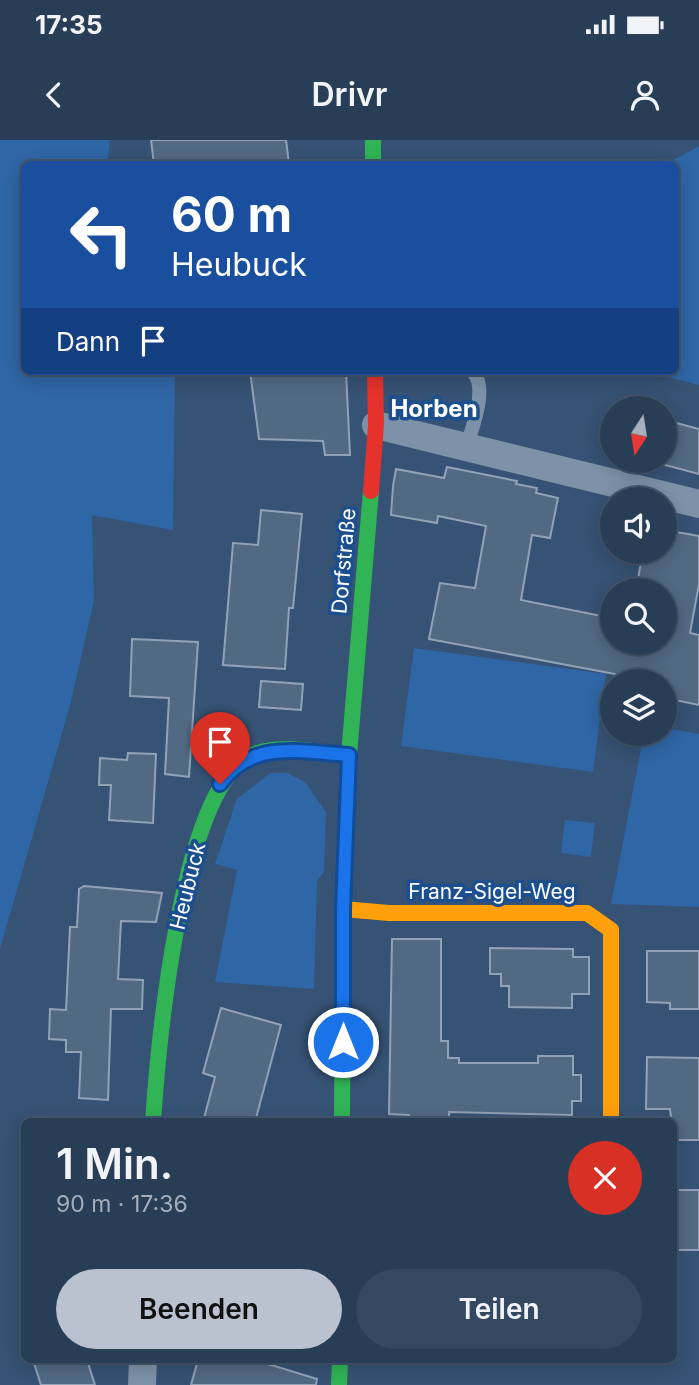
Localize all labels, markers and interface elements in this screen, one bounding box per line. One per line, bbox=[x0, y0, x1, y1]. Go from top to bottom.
text: 17:35 bbox=[35, 9, 103, 40]
text: Drivr bbox=[312, 75, 387, 114]
icon: back bbox=[35, 76, 73, 114]
icon: person bbox=[626, 76, 664, 114]
text: 60 m bbox=[171, 185, 292, 244]
icon: left bbox=[56, 189, 147, 280]
text: Heubuck bbox=[171, 245, 307, 284]
icon: arrive bbox=[134, 322, 172, 360]
text: Dann bbox=[56, 326, 120, 357]
district label: Horben bbox=[390, 394, 478, 423]
north arrow bbox=[600, 396, 677, 472]
map controls bbox=[600, 396, 677, 746]
button: sound bbox=[600, 487, 677, 564]
street label: Dorfstraße bbox=[326, 507, 361, 615]
button: search bbox=[600, 578, 677, 655]
button: layers bbox=[600, 669, 677, 746]
pin bbox=[190, 712, 250, 784]
icon: arrive bbox=[201, 723, 239, 761]
street label: Heubuck bbox=[165, 839, 211, 932]
street label: Franz-Sigel-Weg bbox=[408, 879, 576, 904]
position arrow bbox=[306, 1005, 380, 1079]
text: 1 Min. bbox=[56, 1138, 173, 1189]
button: close bbox=[568, 1141, 642, 1215]
text: 90 m · 17:36 bbox=[56, 1190, 188, 1218]
button: Beenden bbox=[56, 1269, 342, 1349]
button: Teilen bbox=[356, 1269, 642, 1349]

